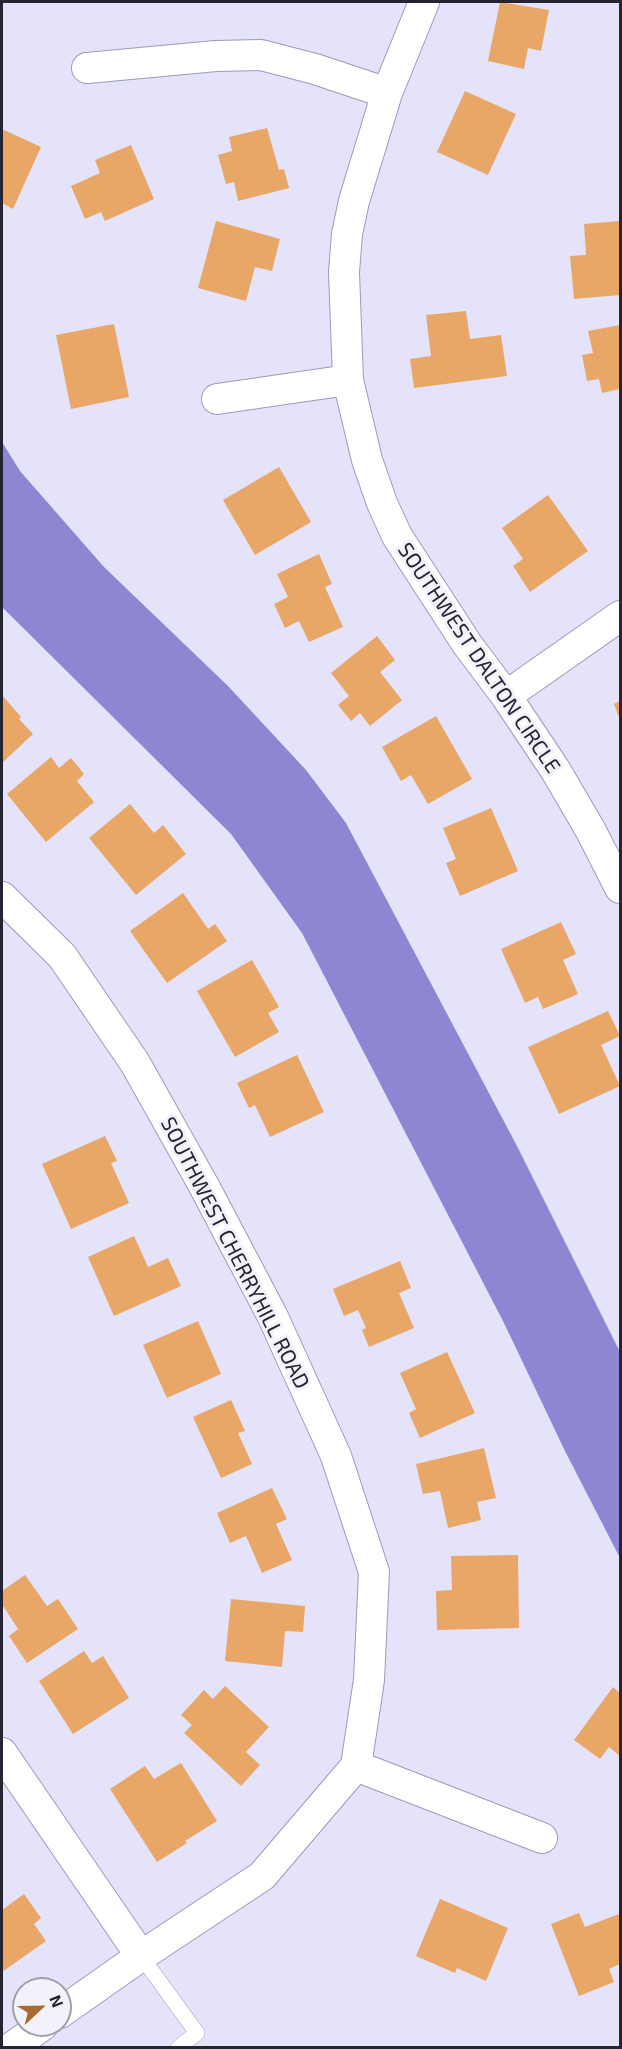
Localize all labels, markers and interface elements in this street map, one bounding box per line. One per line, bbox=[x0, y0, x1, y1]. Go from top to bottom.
street label: SOUTHWEST DALTON CIRCLE bbox=[392, 538, 566, 778]
street label: SOUTHWEST CHERRYHILL ROAD bbox=[155, 1113, 315, 1393]
north arrow bbox=[12, 1977, 72, 2037]
text: N bbox=[46, 1992, 68, 2010]

